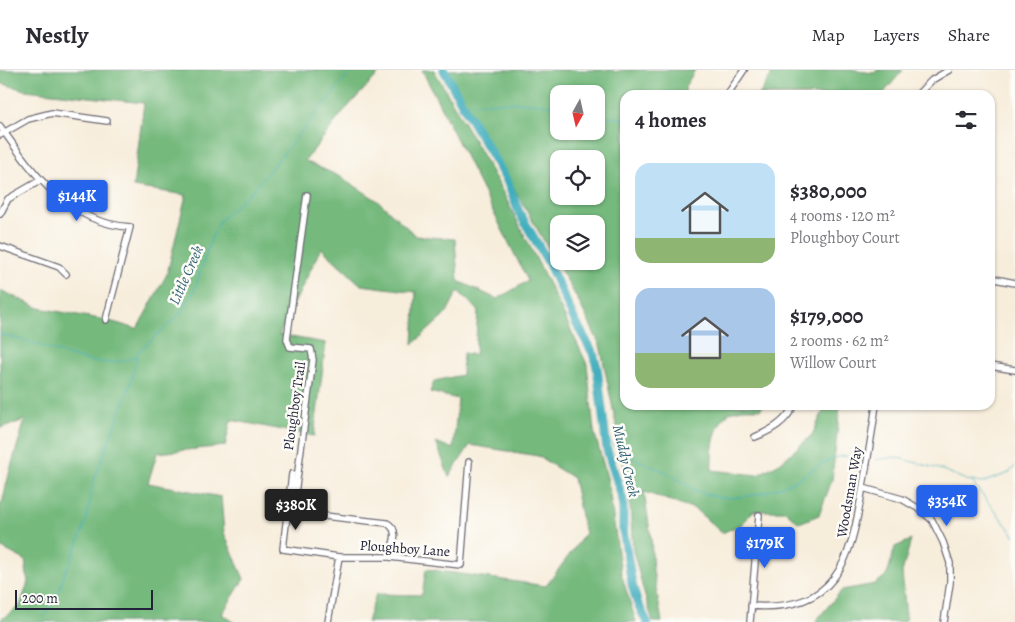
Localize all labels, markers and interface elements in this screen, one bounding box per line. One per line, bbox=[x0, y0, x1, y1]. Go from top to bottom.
text: Nestly bbox=[25, 19, 88, 51]
text: Map bbox=[812, 23, 845, 47]
text: Layers bbox=[873, 23, 920, 47]
text: Share bbox=[948, 23, 990, 47]
north arrow bbox=[550, 85, 605, 140]
map controls bbox=[550, 85, 605, 270]
text: 4 homes bbox=[635, 106, 707, 134]
icon: filters bbox=[952, 106, 980, 134]
button: locate bbox=[550, 150, 605, 205]
text: $380,000 bbox=[790, 177, 867, 205]
pin: $144K bbox=[42, 180, 112, 222]
icon: home bbox=[675, 183, 735, 243]
text: $144K bbox=[58, 185, 96, 207]
text: 4 rooms · 120 m² bbox=[790, 205, 895, 227]
button: layers bbox=[550, 215, 605, 270]
text: Ploughboy Court bbox=[790, 227, 900, 249]
water label: Little Creek bbox=[164, 242, 208, 308]
text: $179,000 bbox=[790, 302, 863, 330]
icon: home bbox=[675, 308, 735, 368]
text: 2 rooms · 62 m² bbox=[790, 330, 889, 352]
text: Willow Court bbox=[790, 352, 876, 374]
street label: Ploughboy Trail bbox=[279, 360, 310, 452]
water label: Muddy Creek bbox=[608, 423, 644, 499]
street label: Woodsman Way bbox=[832, 444, 867, 540]
pin: $354K bbox=[912, 484, 982, 527]
pin: $380K bbox=[261, 488, 331, 531]
text: $354K bbox=[927, 490, 967, 512]
text: $380K bbox=[276, 494, 316, 516]
pin: $179K bbox=[730, 526, 800, 569]
text: $179K bbox=[746, 532, 784, 554]
street label: Ploughboy Lane bbox=[359, 536, 451, 561]
scale bar bbox=[15, 587, 152, 610]
text: 200 m bbox=[22, 589, 58, 608]

